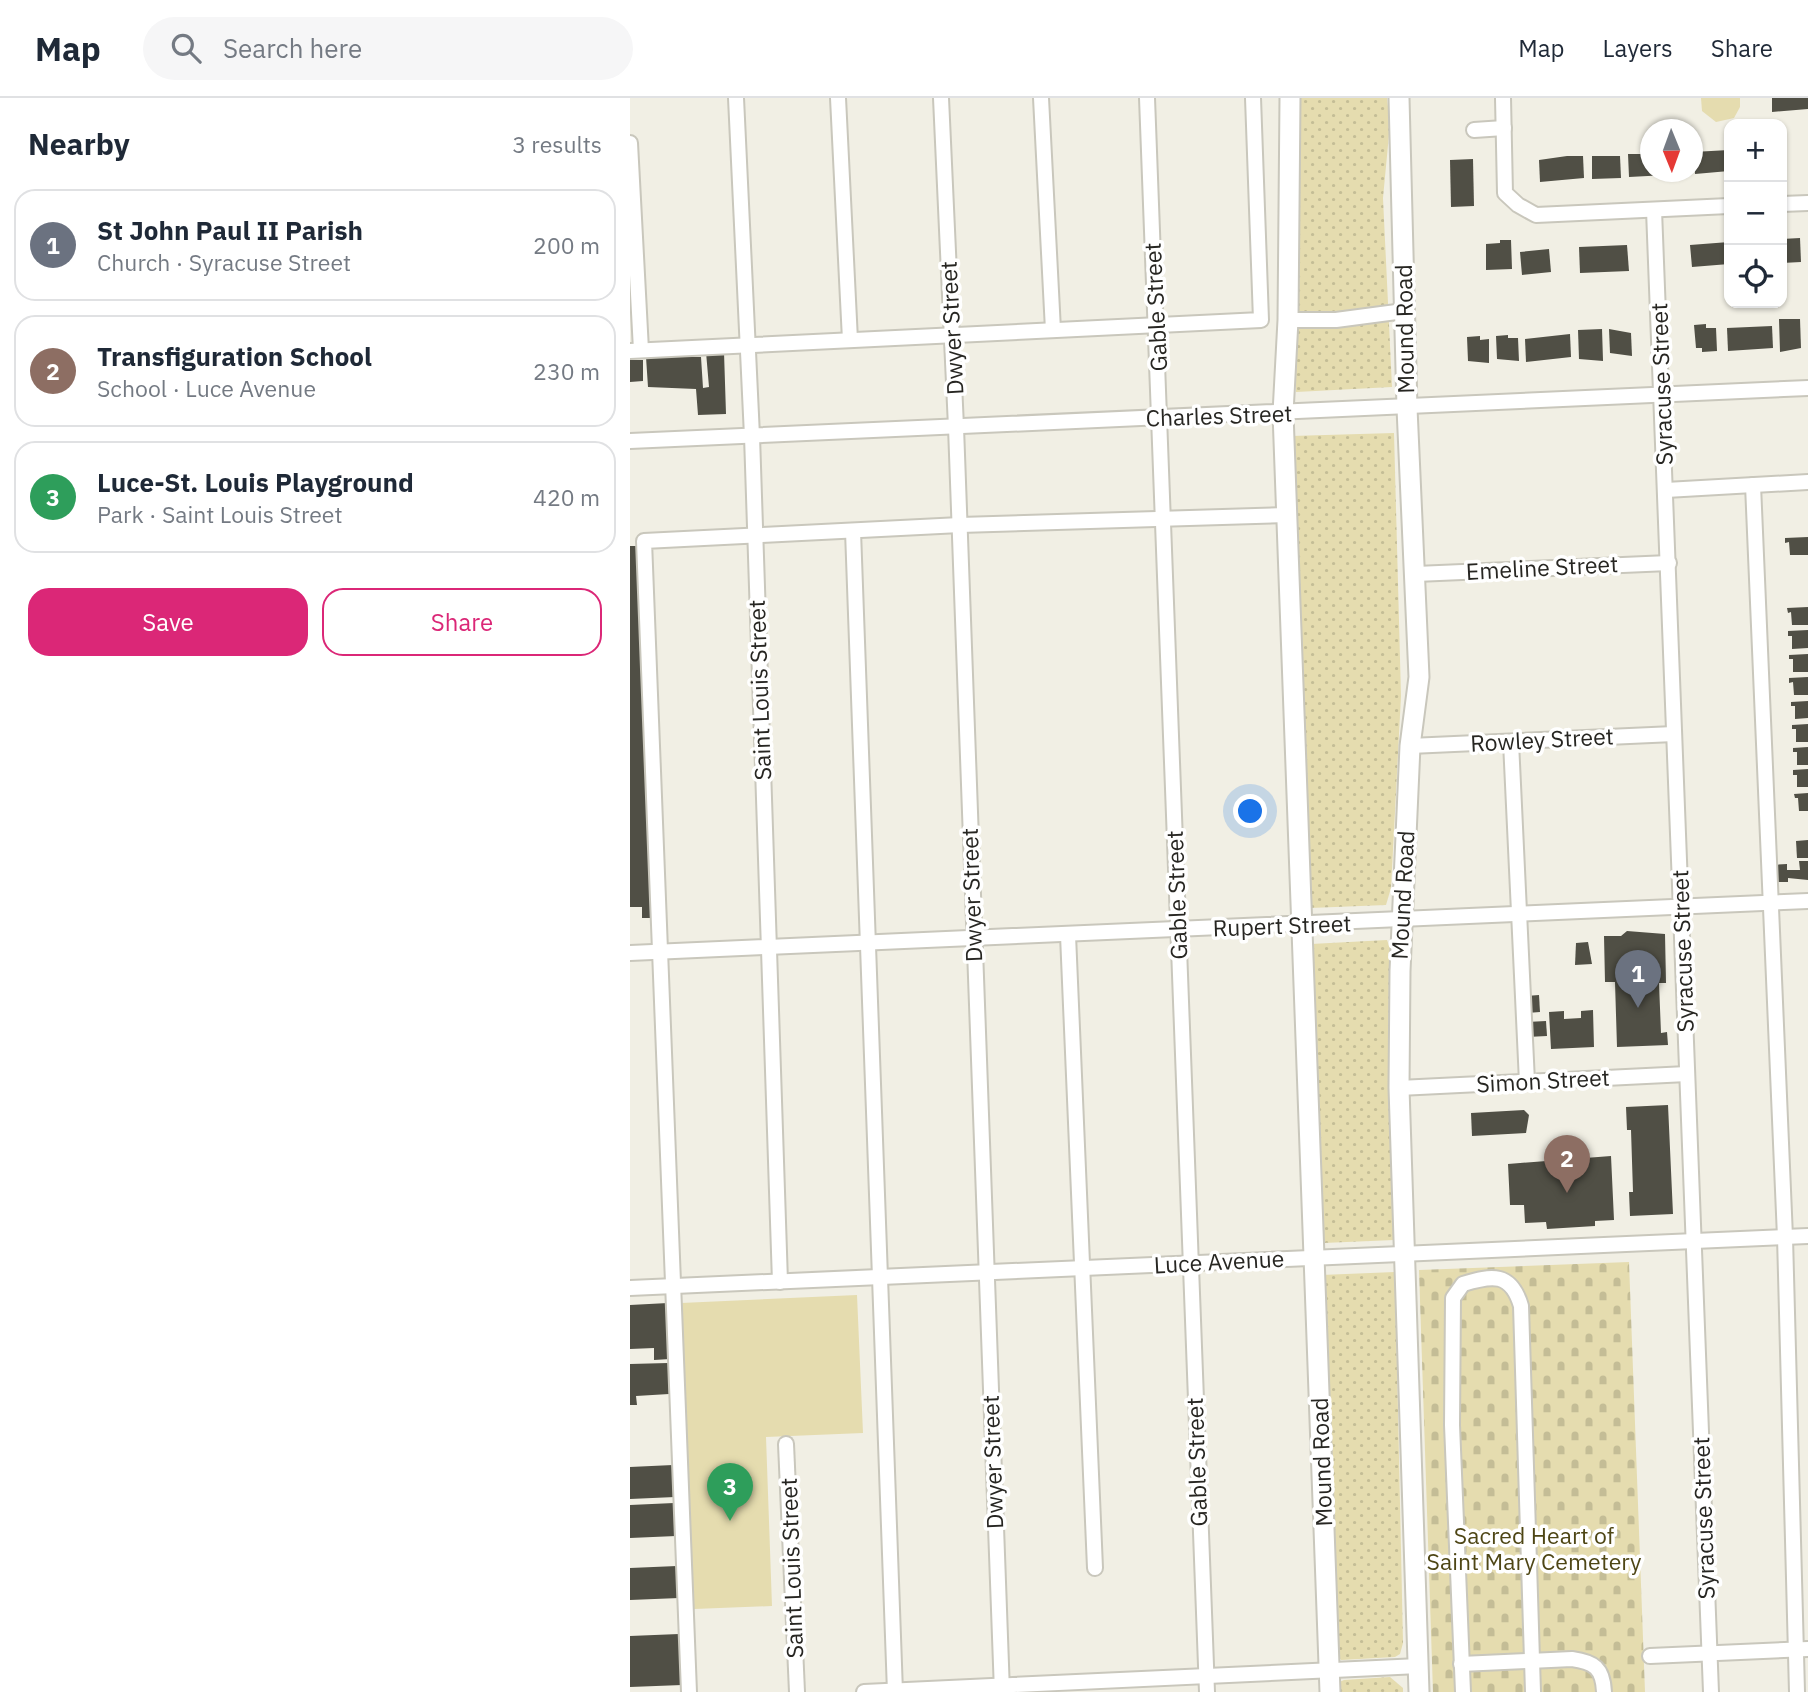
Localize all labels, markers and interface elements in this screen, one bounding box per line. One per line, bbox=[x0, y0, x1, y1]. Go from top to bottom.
search box bbox=[143, 17, 633, 80]
text: Map bbox=[35, 27, 101, 70]
icon: search bbox=[167, 29, 205, 67]
text: Search here bbox=[223, 31, 362, 65]
text: Map bbox=[1518, 32, 1565, 64]
text: Layers bbox=[1603, 32, 1673, 64]
text: Share bbox=[1711, 32, 1773, 64]
north arrow bbox=[1640, 119, 1703, 182]
map controls bbox=[1724, 119, 1787, 308]
button: + bbox=[1724, 119, 1787, 182]
text: Nearby bbox=[28, 124, 130, 163]
text: 3 results bbox=[512, 129, 602, 159]
button: − bbox=[1724, 182, 1787, 245]
text: St John Paul II Parish bbox=[97, 213, 363, 247]
text: 1 bbox=[46, 230, 60, 260]
text: 200 m bbox=[533, 230, 600, 260]
street label: Gable Street bbox=[1137, 242, 1173, 372]
button: locate bbox=[1724, 245, 1787, 308]
text: Church · Syracuse Street bbox=[97, 247, 351, 277]
street label: Dwyer Street bbox=[933, 260, 969, 396]
street label: Mound Road bbox=[1388, 264, 1420, 394]
street label: Syracuse Street bbox=[1643, 302, 1679, 466]
text: Transfiguration School bbox=[97, 339, 372, 373]
text: 2 bbox=[46, 356, 60, 386]
text: 230 m bbox=[533, 356, 600, 386]
text: School · Luce Avenue bbox=[97, 373, 316, 403]
street label: Charles Street bbox=[1145, 397, 1293, 433]
text: Luce-St. Louis Playground bbox=[97, 465, 414, 499]
text: 3 bbox=[46, 482, 60, 512]
text: 420 m bbox=[533, 482, 600, 512]
text: Park · Saint Louis Street bbox=[97, 499, 343, 529]
street label: Emeline Street bbox=[1465, 548, 1619, 586]
button: Save bbox=[28, 588, 308, 656]
button: Share bbox=[322, 588, 602, 656]
street label: Saint Louis Street bbox=[741, 599, 777, 781]
street label: Rowley Street bbox=[1469, 720, 1614, 758]
your location bbox=[1233, 794, 1267, 828]
street label: Dwyer Street bbox=[954, 828, 988, 963]
street label: Gable Street bbox=[1159, 830, 1193, 960]
street label: Mound Road bbox=[1384, 830, 1420, 960]
street label: Syracuse Street bbox=[1664, 869, 1700, 1033]
street label: Rupert Street bbox=[1212, 908, 1352, 942]
pin: 1 bbox=[1615, 950, 1661, 1008]
street label: Simon Street bbox=[1475, 1062, 1610, 1098]
pin: 2 bbox=[1544, 1135, 1590, 1193]
street label: Luce Avenue bbox=[1153, 1243, 1285, 1279]
street label: Dwyer Street bbox=[975, 1395, 1009, 1530]
street label: Gable Street bbox=[1179, 1397, 1213, 1527]
street label: Mound Road bbox=[1304, 1397, 1338, 1527]
street label: Syracuse Street bbox=[1685, 1436, 1721, 1600]
pin: 3 bbox=[707, 1463, 753, 1521]
street label: Saint Louis Street bbox=[773, 1477, 809, 1659]
park label: Sacred Heart of Saint Mary Cemetery bbox=[1427, 1520, 1642, 1576]

